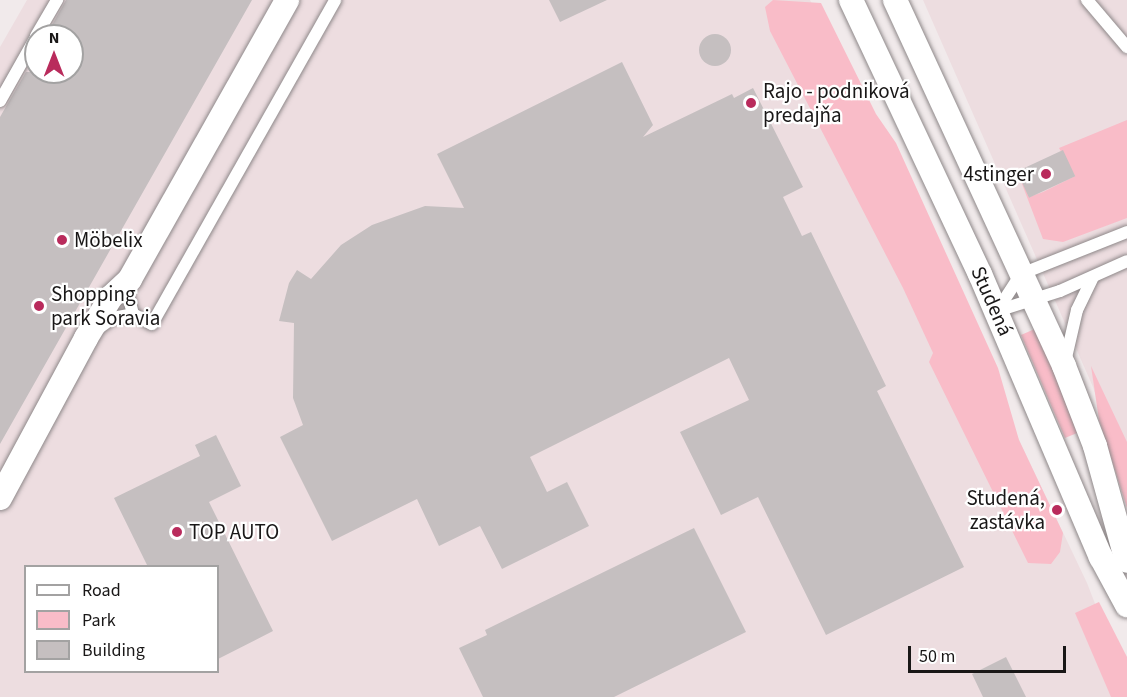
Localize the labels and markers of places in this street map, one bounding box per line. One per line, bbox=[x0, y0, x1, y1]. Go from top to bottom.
place label: Rajo - podniková predajňa bbox=[763, 78, 910, 128]
marker: Rajo - podniková predajňa bbox=[744, 96, 758, 110]
place label: 4stinger bbox=[963, 161, 1034, 187]
marker: 4stinger bbox=[1039, 167, 1053, 181]
place label: Möbelix bbox=[74, 227, 143, 253]
marker: Möbelix bbox=[55, 233, 69, 247]
place label: Shopping park Soravia bbox=[51, 281, 160, 331]
marker: Shopping park Soravia bbox=[32, 299, 46, 313]
place label: Studená, zastávka bbox=[966, 485, 1045, 535]
marker: Studená, zastávka bbox=[1050, 503, 1064, 517]
place label: TOP AUTO bbox=[189, 519, 279, 545]
marker: TOP AUTO bbox=[170, 525, 184, 539]

